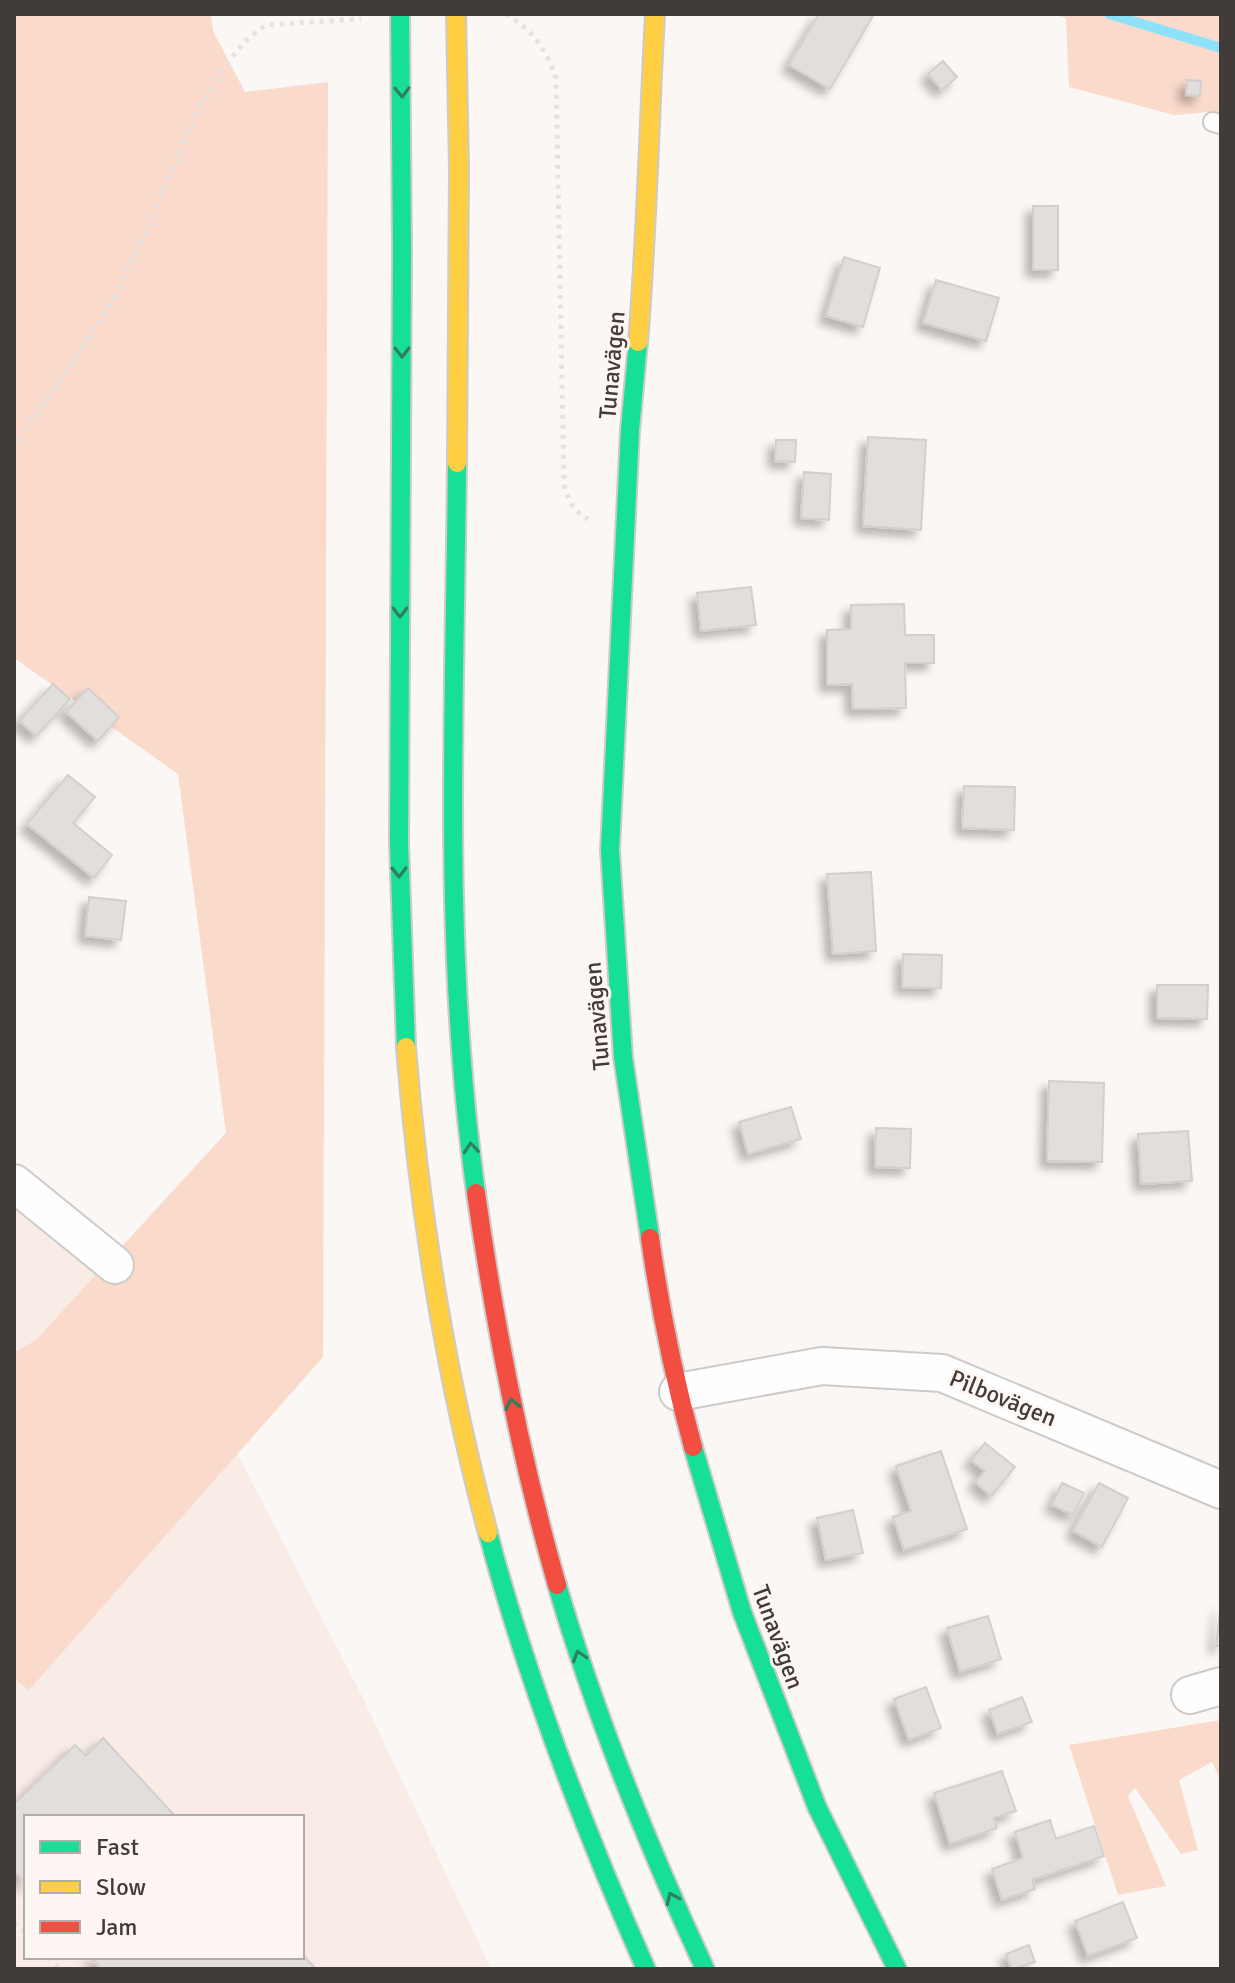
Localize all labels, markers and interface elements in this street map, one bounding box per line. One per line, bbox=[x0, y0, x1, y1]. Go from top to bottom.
one-way arrow bbox=[394, 86, 411, 99]
street label: Tunavägen bbox=[592, 310, 632, 420]
one-way arrow bbox=[393, 346, 411, 359]
one-way arrow bbox=[391, 606, 409, 619]
one-way arrow bbox=[391, 866, 408, 879]
street label: Tunavägen bbox=[577, 961, 617, 1071]
one-way arrow bbox=[462, 1141, 479, 1154]
street label: Pilbovägen bbox=[945, 1363, 1061, 1433]
one-way arrow bbox=[504, 1398, 521, 1412]
street label: Tunavägen bbox=[745, 1581, 811, 1693]
one-way arrow bbox=[572, 1649, 588, 1663]
legend bbox=[24, 1815, 304, 1959]
text: Fast bbox=[96, 1832, 139, 1862]
text: Slow bbox=[96, 1872, 146, 1902]
one-way arrow bbox=[666, 1892, 682, 1906]
text: Jam bbox=[96, 1912, 137, 1942]

